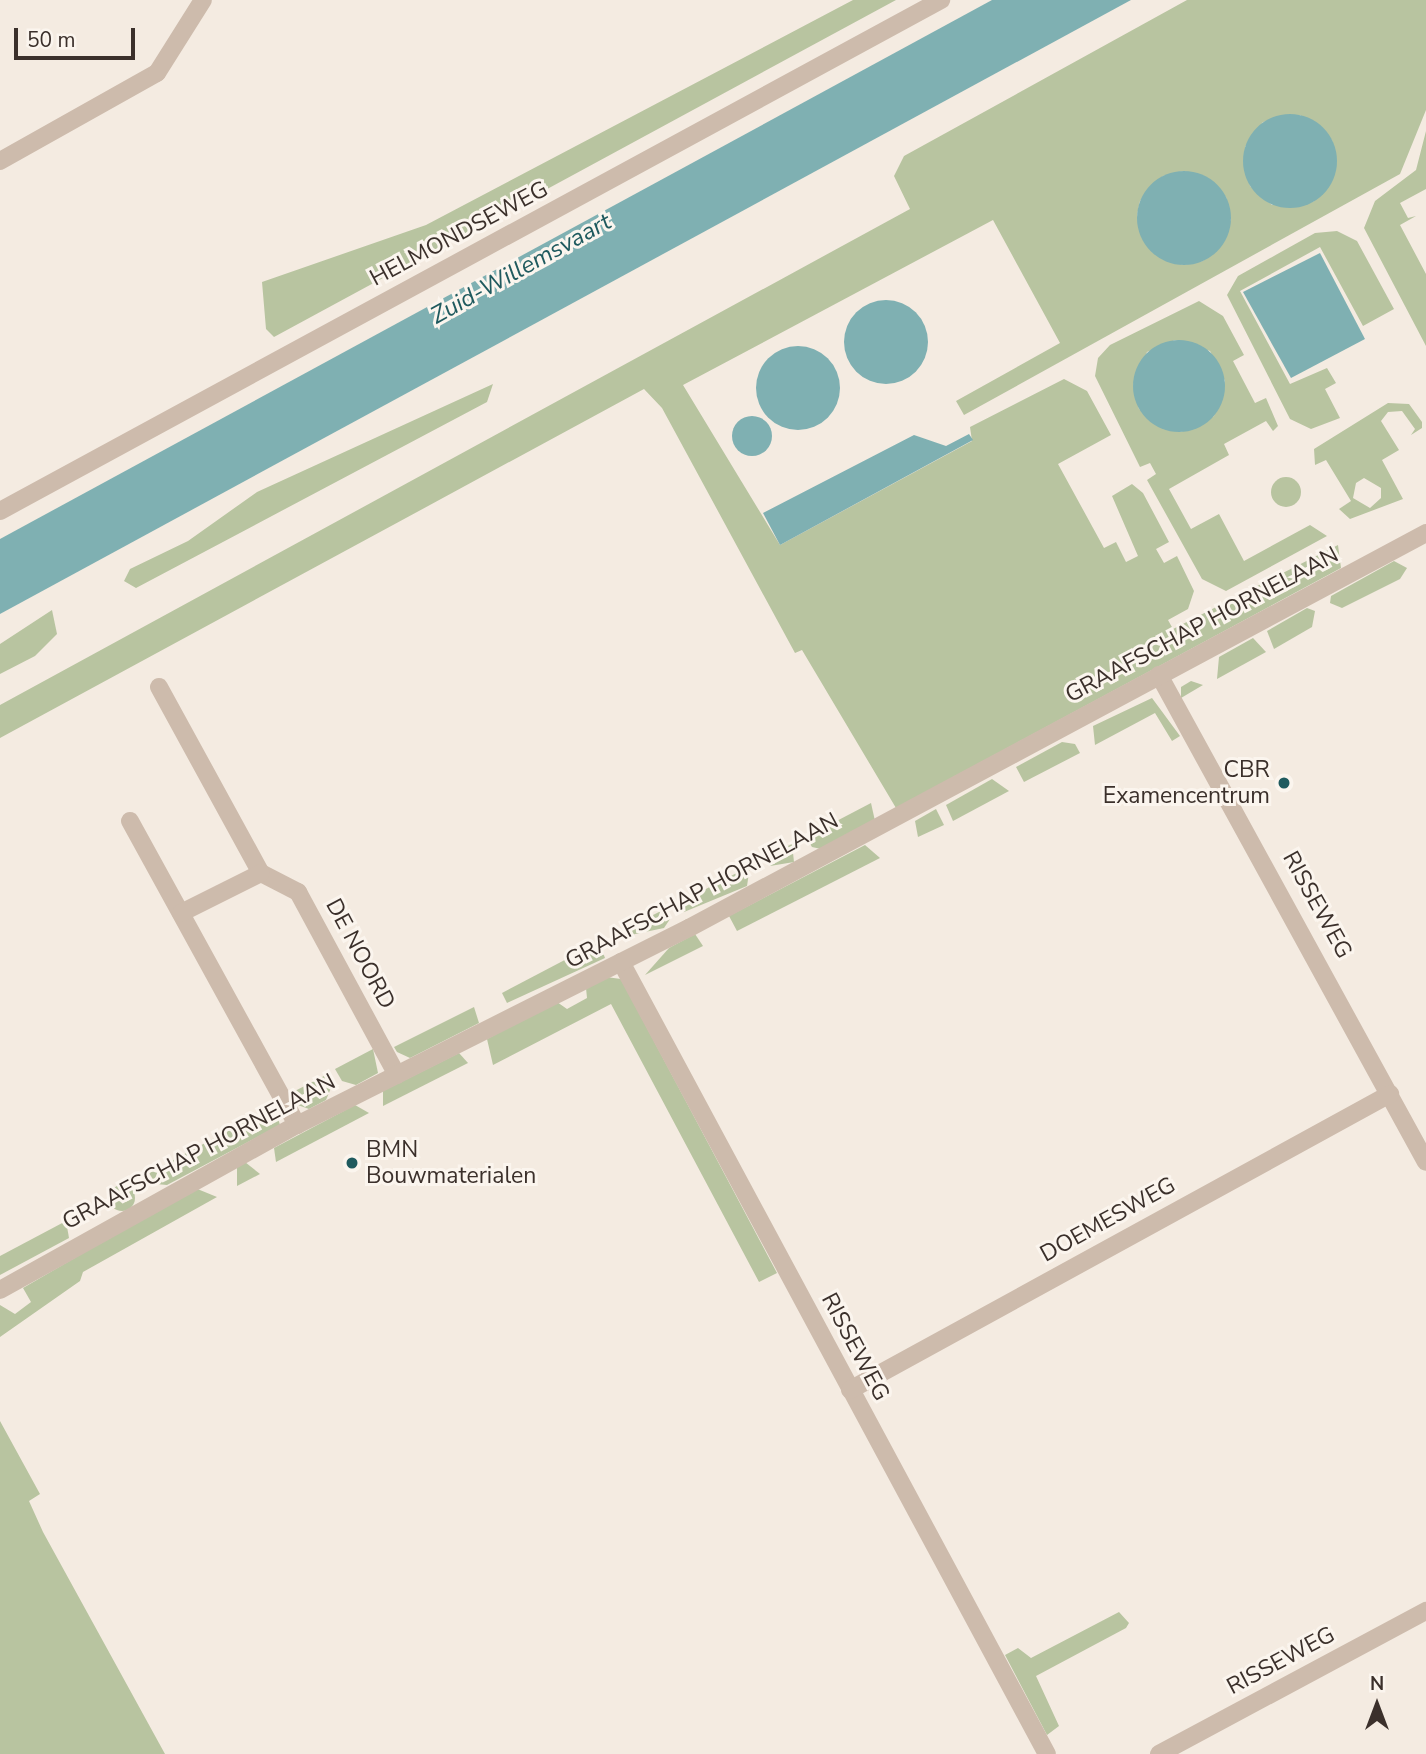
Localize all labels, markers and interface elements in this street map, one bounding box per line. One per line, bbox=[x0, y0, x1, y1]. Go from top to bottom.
scale bar bbox=[18, 14, 138, 58]
text: 50 m bbox=[27, 26, 76, 54]
street label: HELMONDSEWEG bbox=[365, 175, 553, 293]
water label: Zuid-Willemsvaart bbox=[426, 207, 616, 331]
street label: GRAAFSCHAP HORNELAAN bbox=[1061, 541, 1343, 709]
place label: CBR Examencentrum bbox=[1103, 756, 1270, 810]
marker: CBR Examencentrum bbox=[1276, 775, 1292, 791]
street label: GRAAFSCHAP HORNELAAN bbox=[561, 807, 843, 975]
street label: RISSEWEG bbox=[1276, 847, 1358, 963]
street label: DE NOORD bbox=[319, 894, 401, 1014]
street label: GRAAFSCHAP HORNELAAN bbox=[58, 1068, 340, 1236]
place label: BMN Bouwmaterialen bbox=[366, 1136, 536, 1190]
marker: BMN Bouwmaterialen bbox=[344, 1155, 360, 1171]
street label: DOEMESWEG bbox=[1036, 1172, 1180, 1268]
street label: RISSEWEG bbox=[815, 1288, 895, 1406]
street label: RISSEWEG bbox=[1222, 1621, 1340, 1701]
north arrow bbox=[1342, 1670, 1412, 1740]
text: N bbox=[1370, 1671, 1384, 1697]

